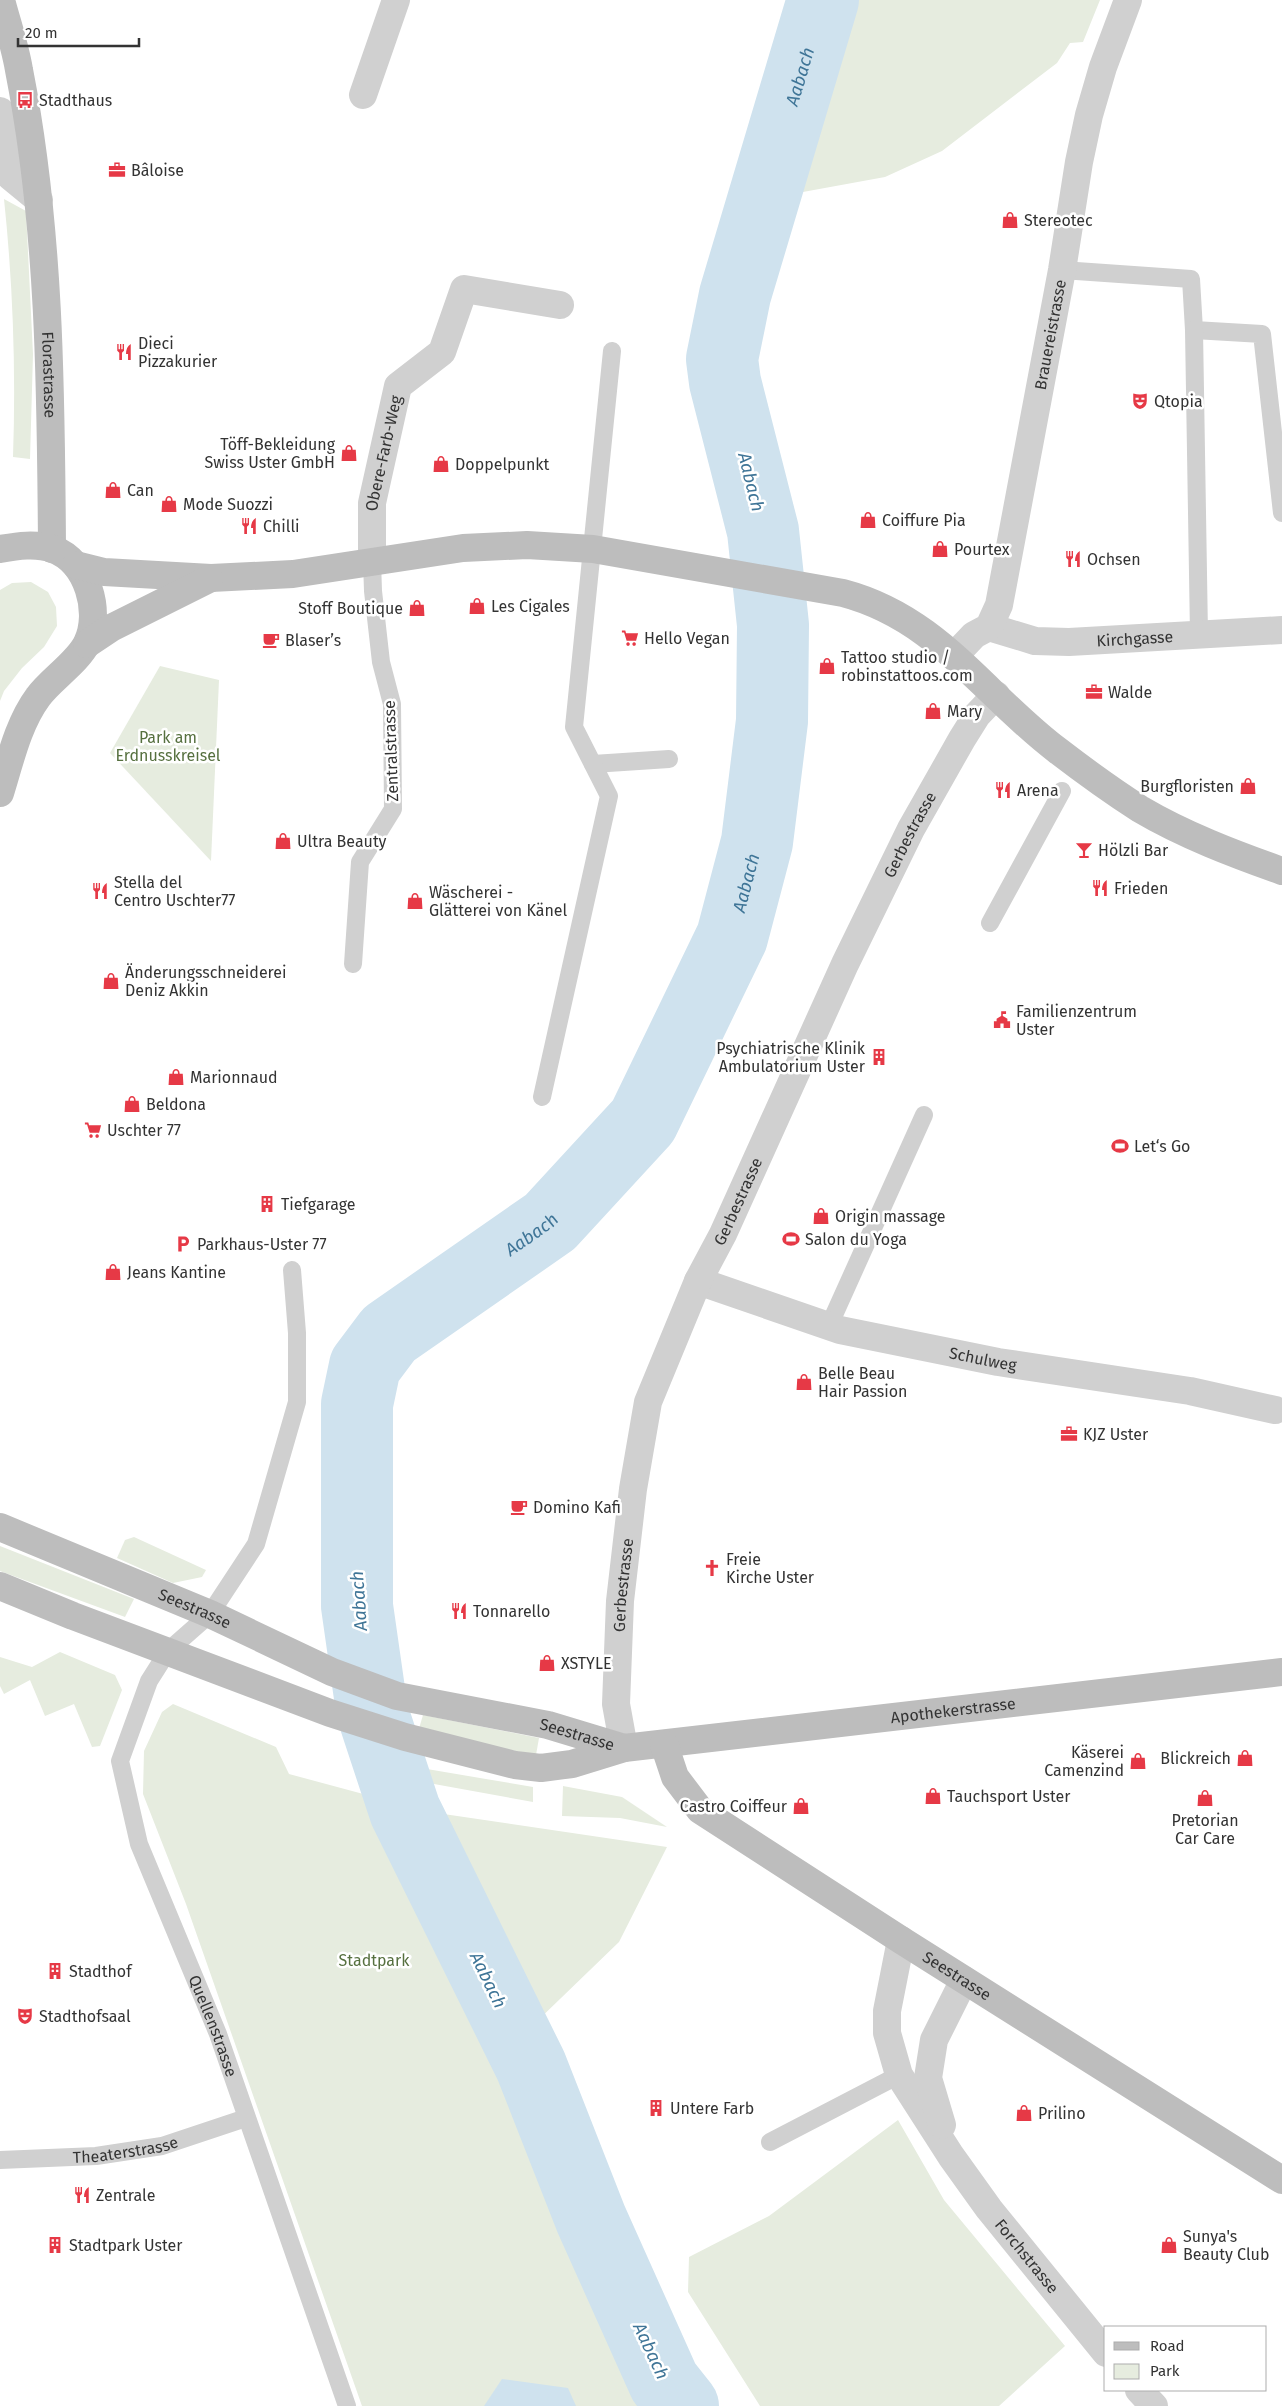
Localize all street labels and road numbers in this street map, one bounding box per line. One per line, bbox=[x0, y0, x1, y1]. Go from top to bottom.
street label: Brauereistrasse bbox=[1030, 278, 1070, 391]
street label: Florastrasse bbox=[38, 331, 60, 418]
street label: Obere-Farb-Weg bbox=[363, 393, 405, 511]
street label: Kirchgasse bbox=[1096, 627, 1174, 650]
street label: Zentralstrasse bbox=[380, 700, 402, 802]
street label: Gerbestrasse bbox=[879, 788, 940, 880]
street label: Gerbestrasse bbox=[709, 1154, 766, 1248]
street label: Schulweg bbox=[948, 1343, 1019, 1374]
street label: Gerbestrasse bbox=[609, 1537, 637, 1632]
street label: Seestrasse bbox=[156, 1584, 234, 1632]
street label: Apothekerstrasse bbox=[890, 1693, 1017, 1727]
street label: Seestrasse bbox=[538, 1714, 617, 1754]
street label: Seestrasse bbox=[920, 1947, 995, 2004]
street label: Quellenstrasse bbox=[185, 1972, 242, 2079]
street label: Theaterstrasse bbox=[72, 2132, 180, 2166]
street label: Forchstrasse bbox=[991, 2215, 1063, 2297]

